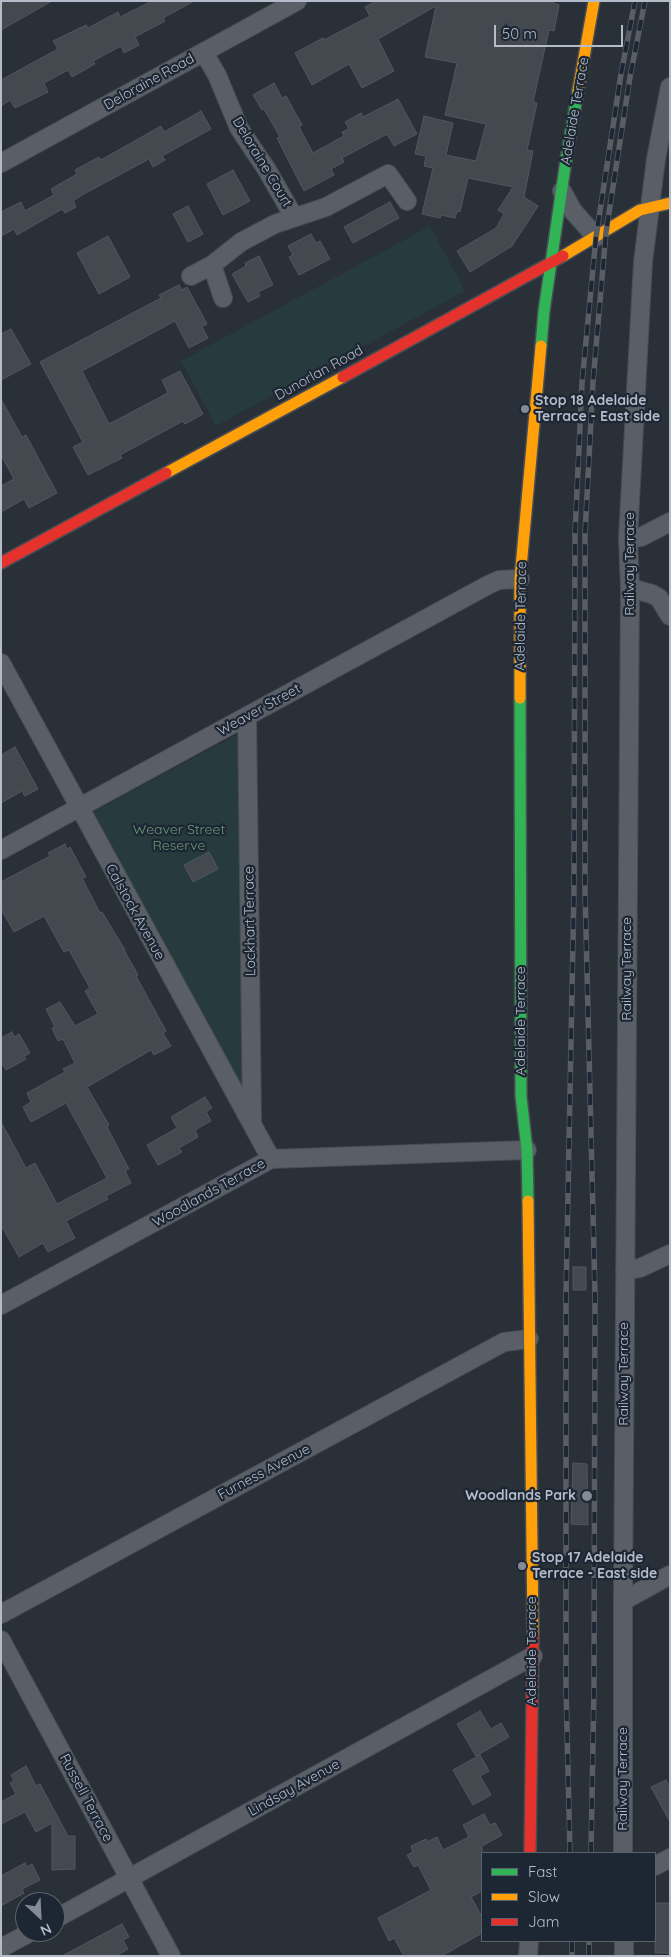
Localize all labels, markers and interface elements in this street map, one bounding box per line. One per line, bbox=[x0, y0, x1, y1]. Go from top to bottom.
scale bar bbox=[496, 15, 625, 47]
text: 50 m bbox=[502, 24, 537, 43]
street label: Deloraine Road bbox=[101, 50, 197, 114]
street label: Adelaide Terrace bbox=[557, 56, 593, 166]
street label: Deloraine Court bbox=[229, 114, 295, 210]
street label: Dunorlan Road bbox=[272, 342, 366, 404]
place label: Stop 18 Adelaide Terrace - East side bbox=[535, 393, 660, 426]
marker: Stop 18 Adelaide Terrace - East side bbox=[519, 403, 531, 415]
street label: Railway Terrace bbox=[622, 512, 638, 616]
street label: Adelaide Terrace bbox=[512, 561, 530, 671]
street label: Weaver Street bbox=[215, 680, 303, 740]
park label: Weaver Street Reserve bbox=[133, 822, 225, 854]
street label: Calstock Avenue bbox=[102, 861, 168, 963]
street label: Lockhart Terrace bbox=[241, 866, 259, 976]
street label: Railway Terrace bbox=[619, 917, 635, 1021]
street label: Adelaide Terrace bbox=[513, 966, 529, 1076]
street label: Woodlands Terrace bbox=[150, 1155, 268, 1231]
street label: Railway Terrace bbox=[616, 1322, 632, 1426]
street label: Furness Avenue bbox=[215, 1441, 313, 1503]
place label: Woodlands Park bbox=[465, 1488, 576, 1504]
marker: Woodlands Park bbox=[580, 1489, 594, 1503]
place label: Stop 17 Adelaide Terrace - East side bbox=[532, 1550, 657, 1582]
marker: Stop 17 Adelaide Terrace - East side bbox=[516, 1560, 528, 1572]
street label: Adelaide Terrace bbox=[524, 1596, 540, 1706]
street label: Railway Terrace bbox=[615, 1727, 631, 1831]
street label: Russell Terrace bbox=[56, 1751, 116, 1845]
street label: Lindsay Avenue bbox=[245, 1756, 343, 1820]
legend bbox=[481, 1852, 656, 1942]
text: Fast bbox=[528, 1862, 557, 1881]
text: Slow bbox=[528, 1887, 560, 1906]
north arrow bbox=[15, 1892, 65, 1942]
text: Jam bbox=[528, 1912, 559, 1931]
text: N bbox=[37, 1919, 54, 1940]

